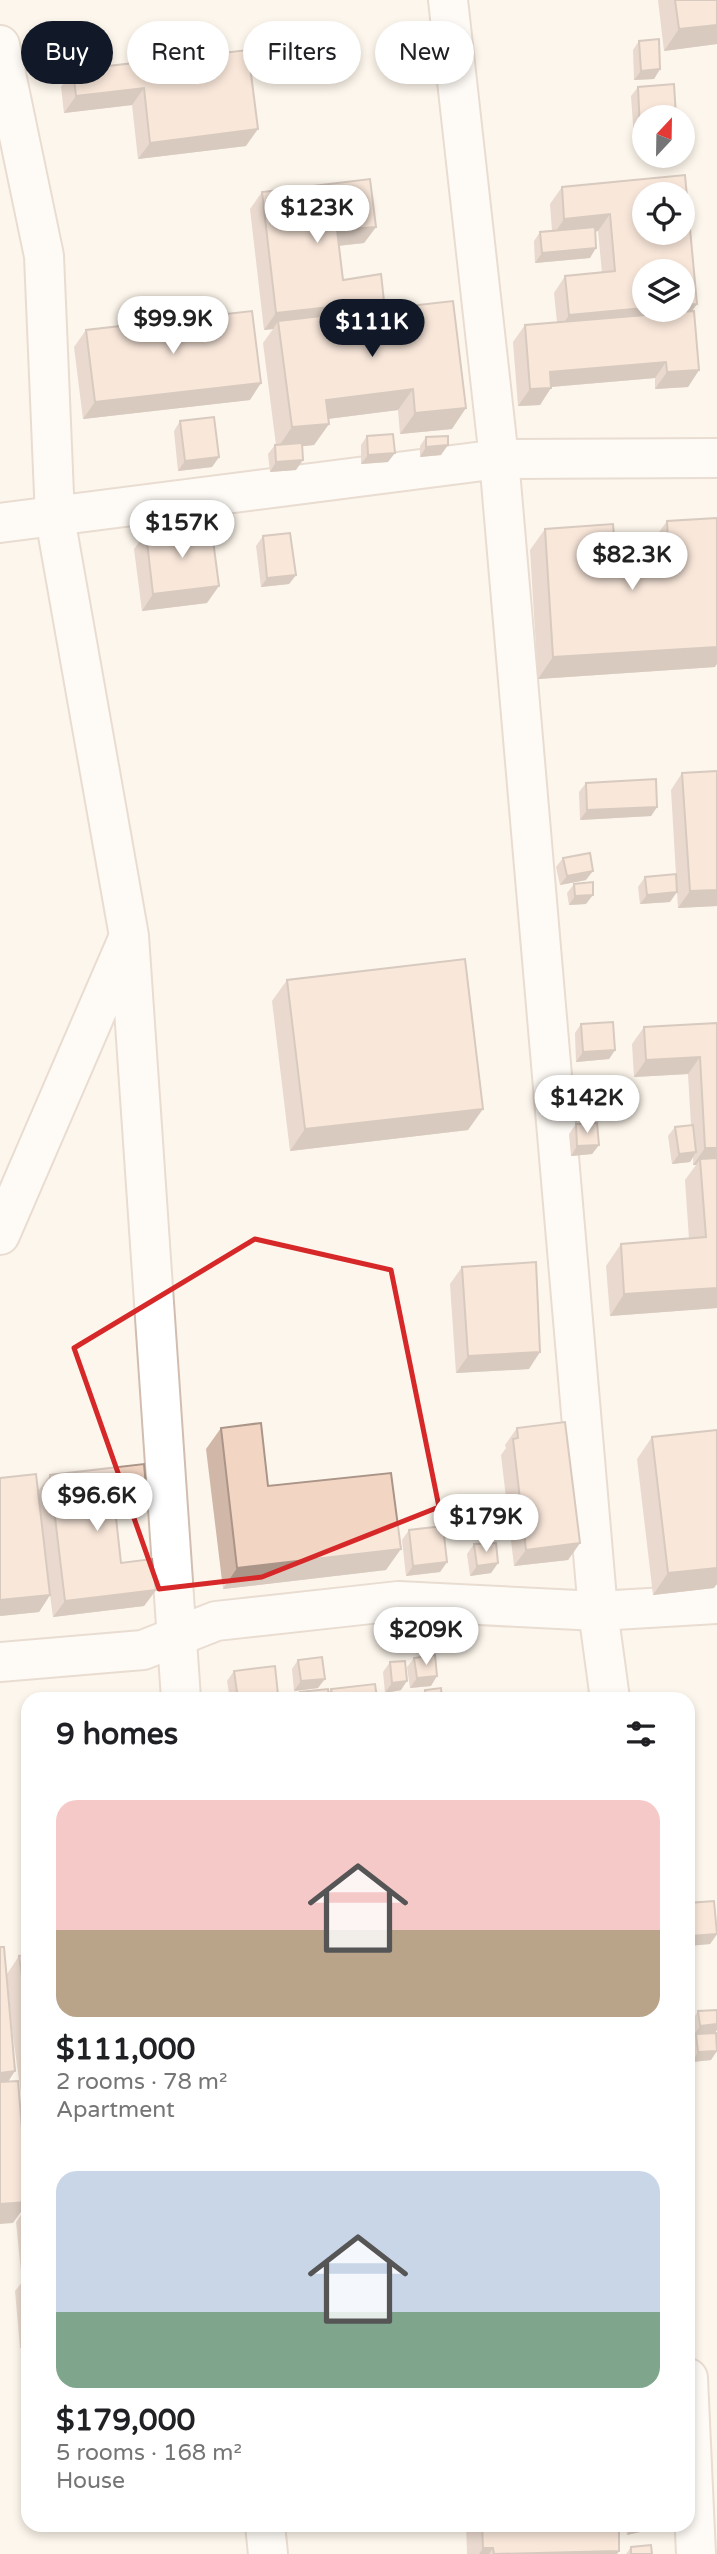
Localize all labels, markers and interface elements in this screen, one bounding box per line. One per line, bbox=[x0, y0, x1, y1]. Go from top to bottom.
chip: Buy bbox=[21, 21, 113, 84]
chip: Rent bbox=[127, 21, 229, 84]
chip: Filters bbox=[243, 21, 361, 84]
chip: New bbox=[375, 21, 474, 84]
north arrow bbox=[632, 105, 695, 168]
map controls bbox=[632, 105, 695, 322]
button: locate bbox=[632, 182, 695, 245]
pin: $123K bbox=[268, 186, 366, 245]
text: $123K bbox=[281, 194, 353, 222]
button: layers bbox=[632, 259, 695, 322]
pin: $99.9K bbox=[116, 296, 230, 356]
pin: $111K bbox=[323, 300, 421, 359]
text: $99.9K bbox=[134, 305, 212, 333]
text: $111K bbox=[336, 308, 408, 336]
pin: $157K bbox=[133, 500, 231, 560]
text: $157K bbox=[146, 509, 218, 537]
pin: $82.3K bbox=[575, 532, 689, 592]
text: $82.3K bbox=[593, 541, 671, 569]
pin: $142K bbox=[538, 1076, 636, 1135]
text: $142K bbox=[551, 1084, 623, 1112]
pin: $96.6K bbox=[40, 1474, 154, 1533]
text: $96.6K bbox=[58, 1482, 136, 1510]
pin: $179K bbox=[437, 1494, 535, 1554]
text: $179K bbox=[450, 1503, 522, 1531]
pin: $209K bbox=[377, 1608, 475, 1667]
text: $209K bbox=[390, 1616, 462, 1644]
icon: filters bbox=[622, 1715, 660, 1753]
text: 9 homes bbox=[56, 1716, 178, 1753]
icon: home bbox=[295, 1845, 421, 1971]
text: $111,000 bbox=[56, 2031, 195, 2068]
text: 2 rooms · 78 m² bbox=[56, 2068, 227, 2096]
text: Apartment bbox=[56, 2096, 175, 2124]
icon: home bbox=[295, 2216, 421, 2342]
text: $179,000 bbox=[56, 2402, 195, 2439]
text: 5 rooms · 168 m² bbox=[56, 2439, 242, 2467]
text: House bbox=[56, 2467, 125, 2495]

